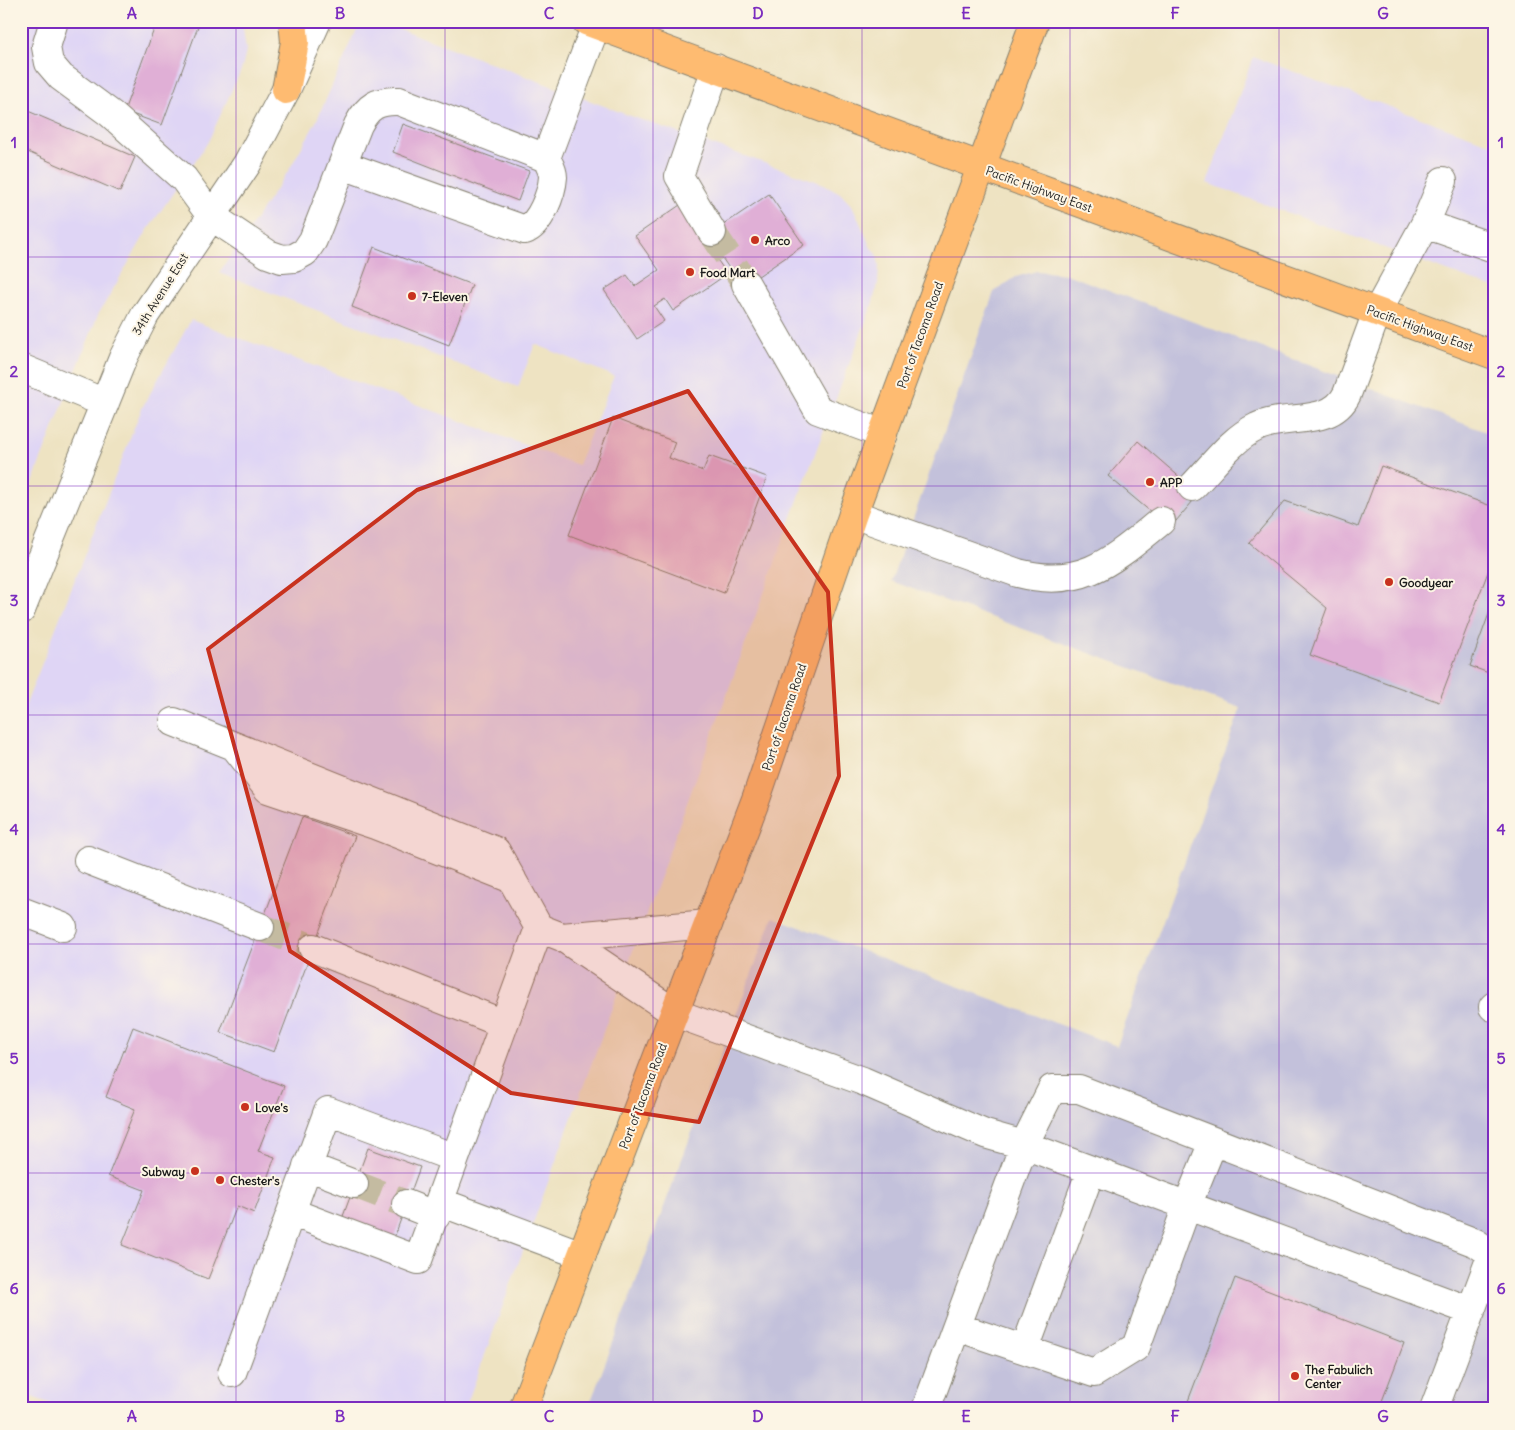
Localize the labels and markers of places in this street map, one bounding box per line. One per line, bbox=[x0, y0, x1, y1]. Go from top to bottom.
place label: Arco bbox=[765, 233, 790, 248]
marker: Arco bbox=[749, 234, 761, 246]
place label: Food Mart bbox=[700, 265, 756, 280]
marker: Food Mart bbox=[684, 266, 696, 278]
place label: 7-Eleven bbox=[422, 289, 468, 304]
marker: 7-Eleven bbox=[406, 290, 418, 302]
place label: APP bbox=[1160, 475, 1183, 490]
marker: APP bbox=[1144, 476, 1156, 488]
place label: Goodyear bbox=[1399, 575, 1453, 591]
marker: Goodyear bbox=[1383, 576, 1395, 588]
place label: Love's bbox=[255, 1100, 289, 1115]
marker: Love's bbox=[239, 1101, 251, 1113]
place label: Subway bbox=[142, 1164, 185, 1180]
marker: Subway bbox=[189, 1165, 201, 1177]
place label: Chester's bbox=[230, 1173, 280, 1188]
marker: Chester's bbox=[214, 1174, 226, 1186]
place label: The Fabulich Center bbox=[1305, 1362, 1373, 1391]
marker: The Fabulich Center bbox=[1289, 1370, 1301, 1382]

